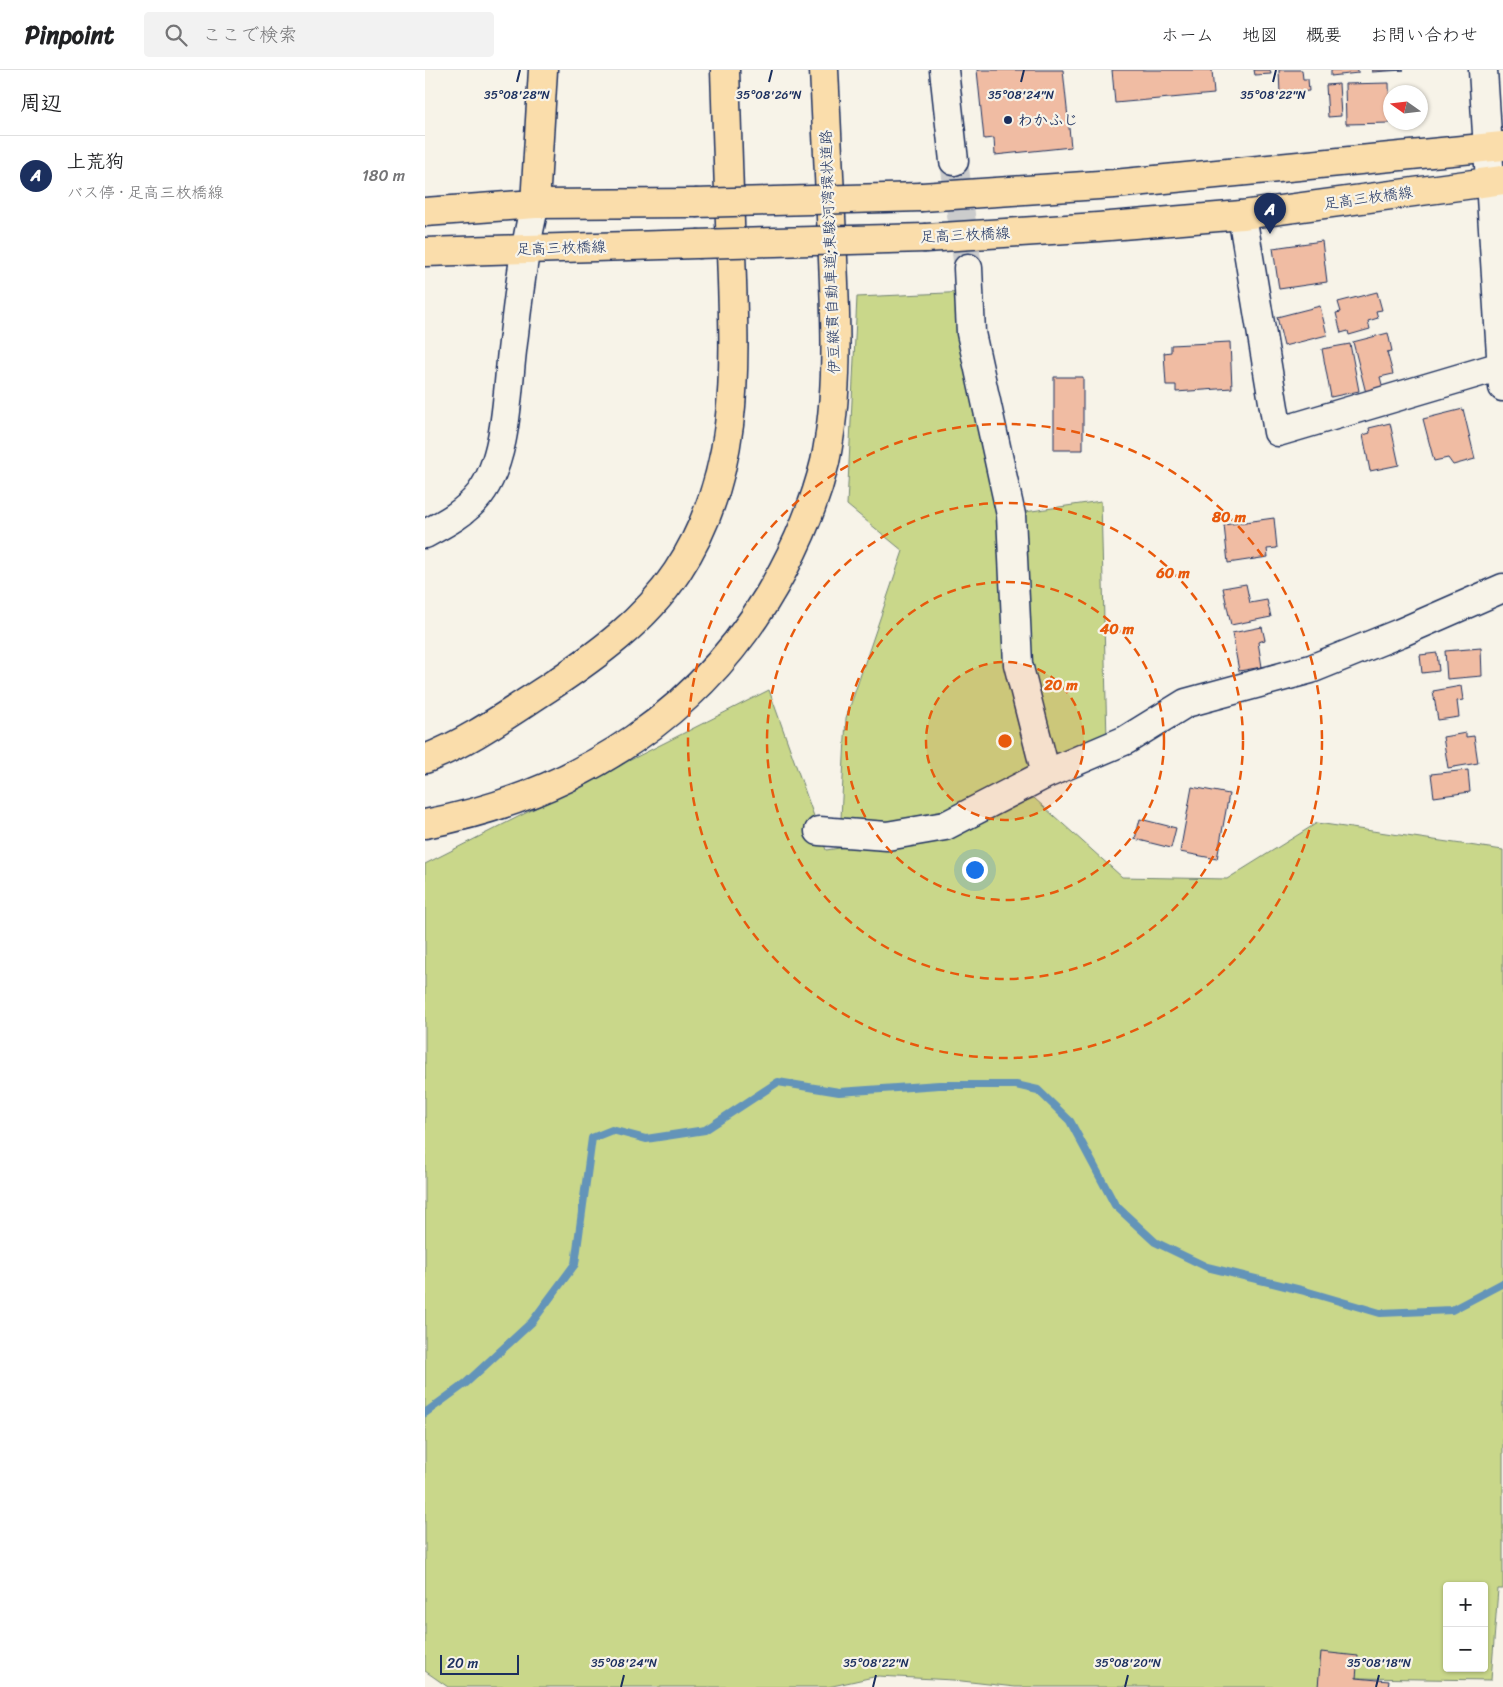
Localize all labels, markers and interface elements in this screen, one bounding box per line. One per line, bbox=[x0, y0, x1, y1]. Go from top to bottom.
search box bbox=[144, 12, 494, 57]
text: Pinpoint bbox=[25, 14, 114, 56]
text: ここで検索 bbox=[202, 18, 297, 51]
text: ホーム bbox=[1161, 19, 1214, 51]
text: 地図 bbox=[1242, 19, 1278, 51]
text: 概要 bbox=[1306, 19, 1342, 51]
text: お問い合わせ bbox=[1370, 19, 1478, 51]
icon: search bbox=[162, 21, 190, 49]
text: 周辺 bbox=[20, 84, 62, 122]
text: 35°08'28"N bbox=[484, 84, 551, 106]
text: 35°08'26"N bbox=[736, 84, 802, 106]
text: 35°08'24"N bbox=[988, 84, 1055, 106]
text: 35°08'22"N bbox=[1240, 84, 1306, 106]
north arrow bbox=[1383, 85, 1428, 130]
place label: わかふじ bbox=[1018, 107, 1078, 133]
marker: わかふじ bbox=[1002, 114, 1014, 126]
street label: 伊豆縦貫自動車道;東駿河湾環状道路 bbox=[813, 129, 847, 375]
text: 上荒狗 bbox=[67, 145, 124, 178]
text: A bbox=[31, 161, 41, 190]
text: 180 m bbox=[362, 161, 405, 190]
text: バス停 · 足高三枚橋線 bbox=[67, 178, 224, 207]
street label: 足高三枚橋線 bbox=[1322, 179, 1414, 217]
pin: A bbox=[1254, 193, 1286, 234]
street label: 足高三枚橋線 bbox=[919, 220, 1011, 250]
street label: 足高三枚橋線 bbox=[516, 233, 606, 263]
text: 80 m bbox=[1211, 504, 1246, 530]
text: 60 m bbox=[1155, 560, 1190, 586]
text: 40 m bbox=[1099, 616, 1135, 642]
text: 20 m bbox=[1043, 672, 1078, 698]
centre of rings bbox=[996, 732, 1014, 750]
your location bbox=[962, 857, 988, 883]
map controls bbox=[1443, 1582, 1488, 1672]
button: + bbox=[1443, 1582, 1488, 1627]
button: − bbox=[1443, 1627, 1488, 1672]
text: 20 m bbox=[447, 1651, 478, 1676]
scale bar bbox=[440, 1652, 519, 1675]
text: 35°08'24"N bbox=[591, 1652, 658, 1674]
text: 35°08'22"N bbox=[843, 1652, 909, 1674]
text: 35°08'20"N bbox=[1095, 1652, 1162, 1674]
text: 35°08'18"N bbox=[1347, 1652, 1412, 1674]

